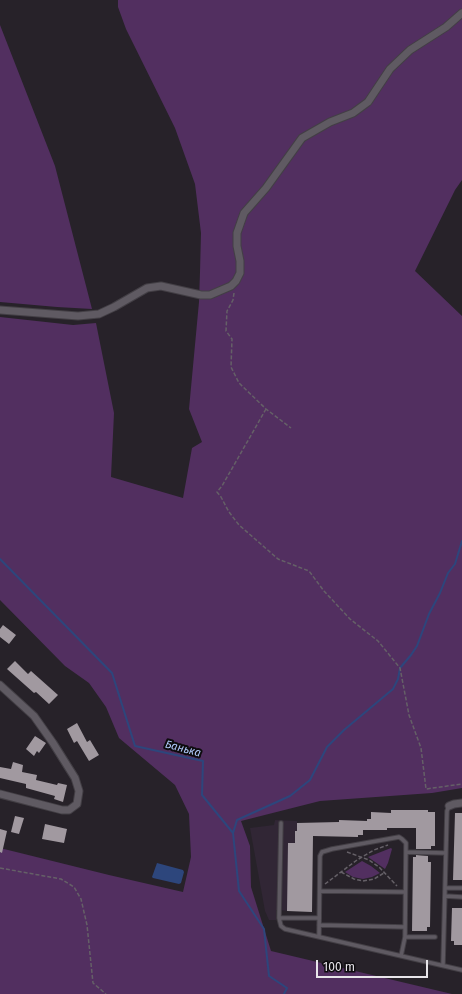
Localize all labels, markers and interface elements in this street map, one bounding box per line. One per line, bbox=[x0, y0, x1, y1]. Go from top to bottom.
water label: Банька bbox=[164, 738, 202, 760]
scale bar bbox=[318, 952, 430, 978]
text: 100 m bbox=[323, 960, 355, 974]

